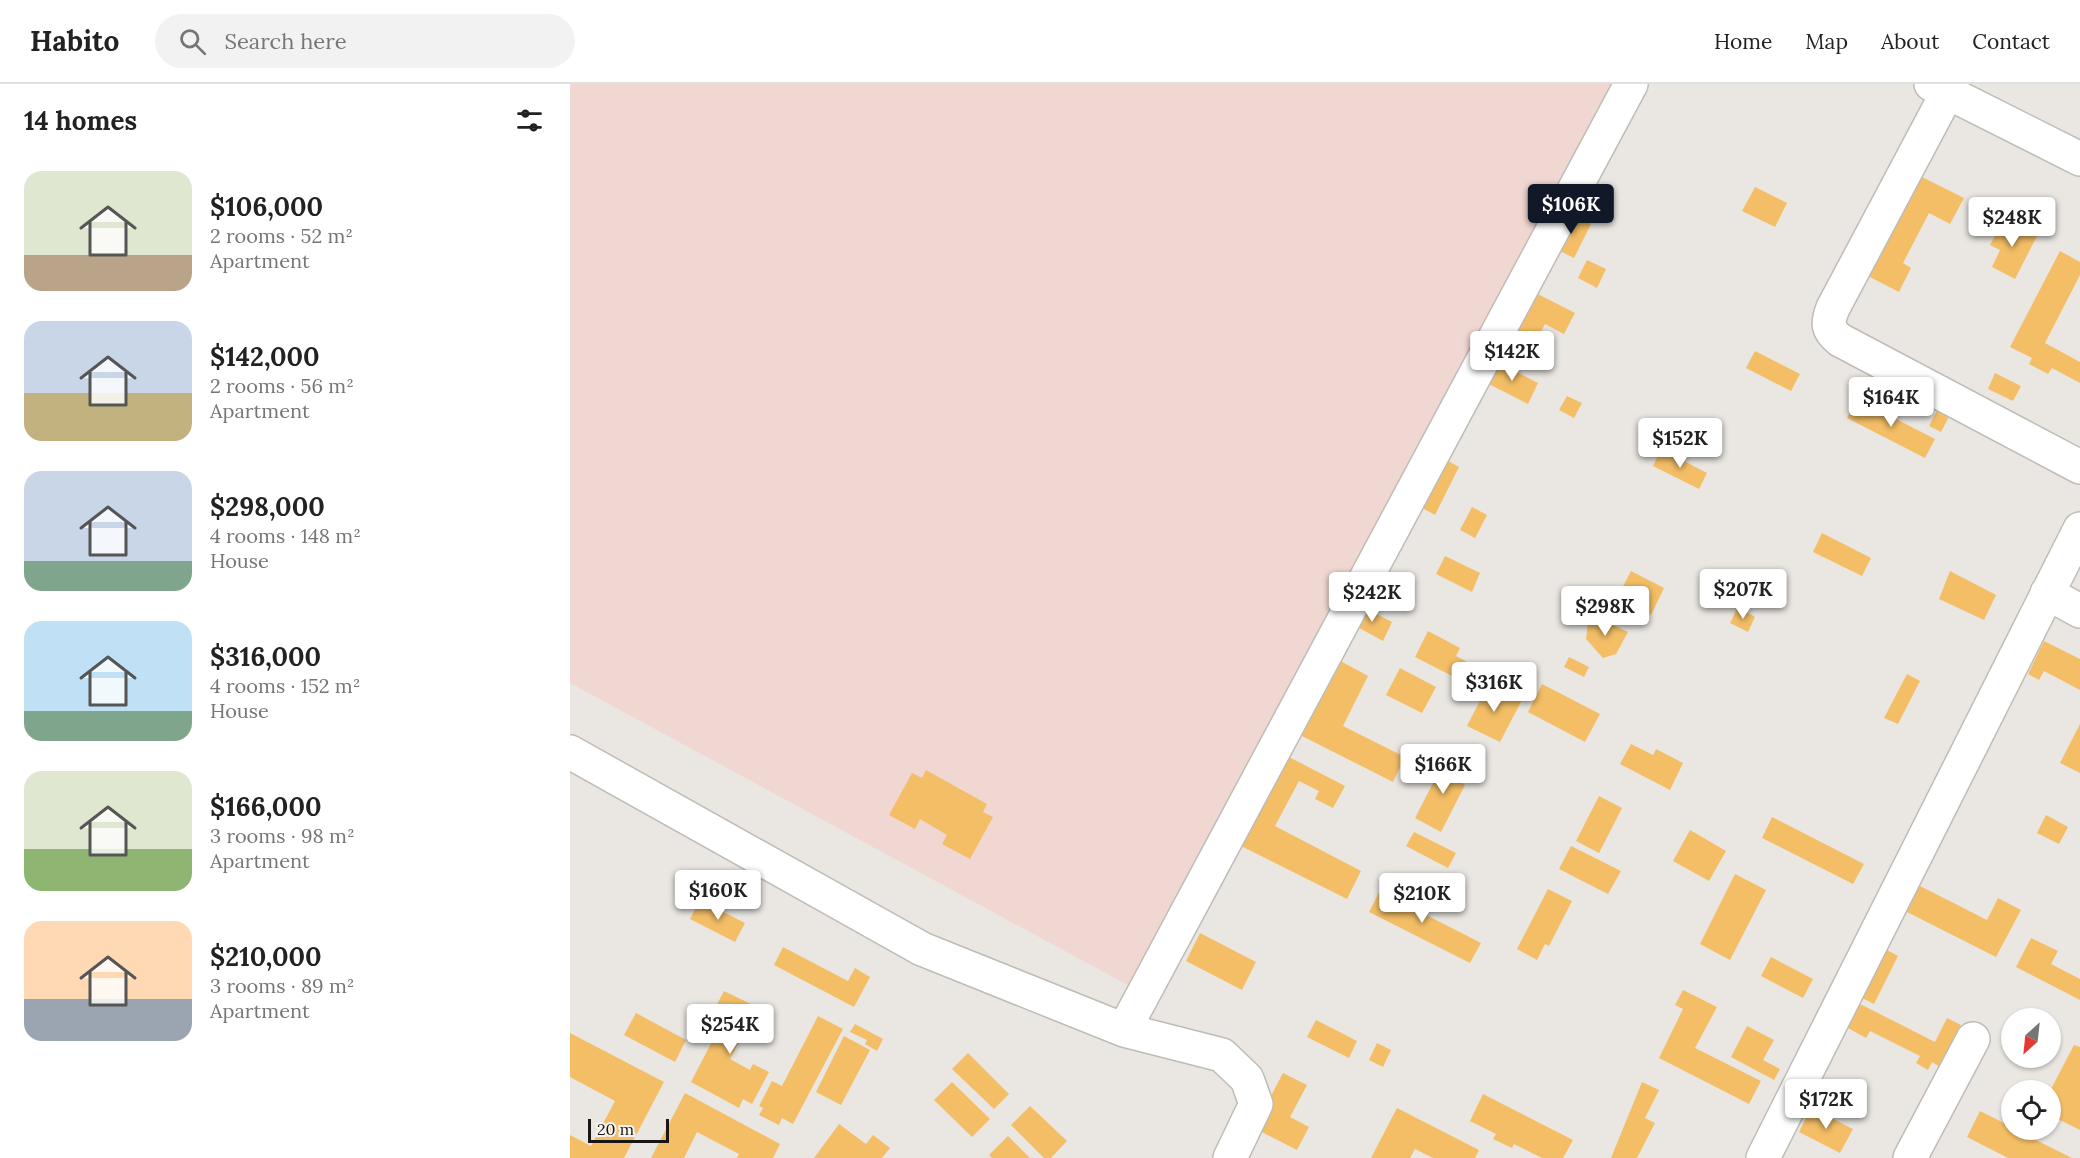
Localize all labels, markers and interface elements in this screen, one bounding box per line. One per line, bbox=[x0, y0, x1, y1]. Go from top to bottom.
search box bbox=[155, 14, 575, 68]
text: Habito bbox=[30, 23, 119, 59]
icon: search bbox=[176, 25, 209, 58]
text: Search here bbox=[224, 27, 347, 55]
text: Home bbox=[1714, 28, 1772, 55]
text: Map bbox=[1805, 28, 1848, 55]
text: About bbox=[1881, 28, 1939, 55]
text: Contact bbox=[1972, 28, 2050, 55]
text: 14 homes bbox=[24, 104, 137, 137]
icon: filters bbox=[513, 104, 546, 137]
pin: $106K bbox=[1529, 184, 1613, 235]
text: $106,000 bbox=[210, 190, 323, 223]
text: $106K bbox=[1542, 191, 1600, 216]
icon: home bbox=[72, 195, 144, 267]
pin: $248K bbox=[1970, 197, 2054, 248]
text: $248K bbox=[1982, 204, 2042, 229]
text: 2 rooms · 52 m² bbox=[210, 223, 353, 248]
text: Apartment bbox=[210, 248, 310, 273]
pin: $142K bbox=[1470, 331, 1554, 382]
text: $142K bbox=[1484, 338, 1540, 363]
text: $142,000 bbox=[210, 340, 320, 373]
icon: home bbox=[72, 345, 144, 417]
text: 2 rooms · 56 m² bbox=[210, 373, 354, 398]
pin: $164K bbox=[1849, 377, 1933, 428]
text: $164K bbox=[1863, 384, 1919, 409]
text: Apartment bbox=[210, 398, 310, 423]
pin: $152K bbox=[1638, 418, 1722, 469]
text: $152K bbox=[1652, 425, 1708, 450]
text: $298,000 bbox=[210, 490, 325, 523]
icon: home bbox=[72, 495, 144, 567]
text: 4 rooms · 148 m² bbox=[210, 523, 361, 548]
text: House bbox=[210, 548, 269, 573]
pin: $207K bbox=[1701, 569, 1785, 620]
pin: $242K bbox=[1330, 572, 1414, 623]
text: $207K bbox=[1714, 576, 1772, 601]
text: $242K bbox=[1343, 579, 1401, 604]
pin: $298K bbox=[1563, 586, 1647, 637]
text: $298K bbox=[1575, 593, 1635, 618]
text: $316,000 bbox=[210, 640, 321, 673]
icon: home bbox=[72, 645, 144, 717]
pin: $316K bbox=[1452, 662, 1536, 713]
text: $316K bbox=[1466, 669, 1522, 694]
text: 4 rooms · 152 m² bbox=[210, 673, 360, 698]
text: House bbox=[210, 698, 269, 723]
pin: $166K bbox=[1401, 744, 1485, 795]
text: $166K bbox=[1414, 751, 1472, 776]
text: $166,000 bbox=[210, 790, 321, 823]
icon: home bbox=[72, 795, 144, 867]
text: 3 rooms · 98 m² bbox=[210, 823, 355, 848]
text: Apartment bbox=[210, 848, 310, 873]
pin: $160K bbox=[676, 870, 760, 921]
pin: $210K bbox=[1380, 873, 1464, 924]
text: $160K bbox=[689, 877, 747, 902]
text: $210K bbox=[1393, 880, 1451, 905]
text: $210,000 bbox=[210, 940, 322, 973]
icon: home bbox=[72, 945, 144, 1017]
text: 3 rooms · 89 m² bbox=[210, 973, 354, 998]
text: Apartment bbox=[210, 998, 310, 1023]
pin: $254K bbox=[688, 1004, 772, 1055]
north arrow bbox=[2001, 1008, 2061, 1068]
map controls bbox=[2001, 1008, 2061, 1140]
text: $254K bbox=[701, 1011, 759, 1036]
pin: $172K bbox=[1784, 1079, 1868, 1130]
button: locate bbox=[2001, 1080, 2061, 1140]
text: $172K bbox=[1799, 1086, 1853, 1111]
scale bar bbox=[588, 1116, 669, 1144]
text: 20 m bbox=[597, 1119, 634, 1139]

